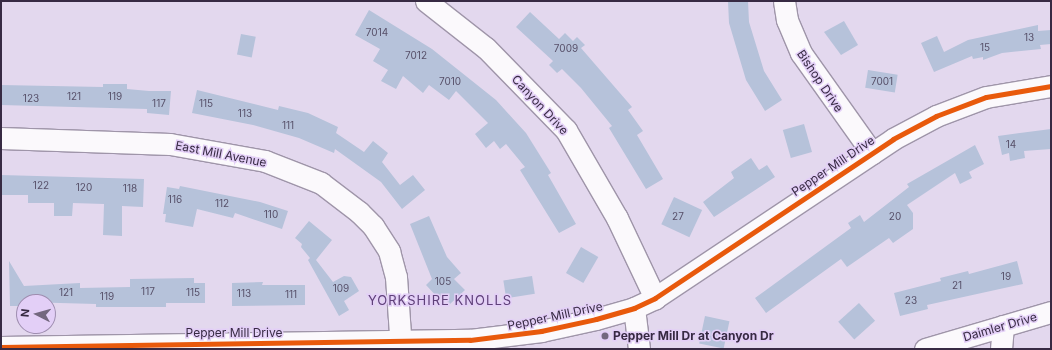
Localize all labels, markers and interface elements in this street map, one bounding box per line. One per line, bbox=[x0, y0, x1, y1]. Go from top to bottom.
house number: 7014 bbox=[366, 27, 388, 39]
house number: 13 bbox=[1024, 32, 1034, 44]
house number: 15 bbox=[980, 42, 990, 54]
house number: 7009 bbox=[554, 43, 578, 55]
street label: Bishop Drive bbox=[794, 47, 846, 115]
house number: 7012 bbox=[405, 50, 427, 62]
street label: Canyon Drive bbox=[509, 72, 571, 138]
house number: 7010 bbox=[439, 76, 461, 88]
house number: 7001 bbox=[871, 76, 893, 88]
house number: 121 bbox=[67, 91, 81, 103]
house number: 119 bbox=[108, 91, 122, 103]
house number: 123 bbox=[23, 93, 39, 105]
house number: 117 bbox=[152, 98, 166, 110]
house number: 115 bbox=[199, 98, 213, 110]
house number: 113 bbox=[238, 108, 252, 120]
house number: 111 bbox=[282, 120, 294, 132]
street label: Pepper Mill Drive bbox=[789, 133, 877, 199]
street label: East Mill Avenue bbox=[174, 138, 268, 170]
house number: 14 bbox=[1006, 139, 1016, 151]
house number: 122 bbox=[33, 180, 49, 192]
house number: 120 bbox=[76, 182, 92, 194]
house number: 118 bbox=[123, 183, 137, 195]
house number: 116 bbox=[168, 194, 182, 206]
house number: 112 bbox=[215, 198, 229, 210]
house number: 110 bbox=[264, 209, 278, 221]
house number: 27 bbox=[672, 211, 684, 223]
house number: 20 bbox=[889, 211, 901, 223]
house number: 19 bbox=[1001, 271, 1011, 283]
house number: 105 bbox=[435, 276, 451, 288]
house number: 21 bbox=[952, 280, 962, 292]
house number: 109 bbox=[333, 283, 349, 295]
house number: 117 bbox=[141, 286, 155, 298]
house number: 121 bbox=[59, 287, 73, 299]
house number: 115 bbox=[186, 287, 200, 299]
house number: 113 bbox=[237, 288, 251, 300]
house number: 111 bbox=[285, 289, 297, 301]
house number: 119 bbox=[100, 291, 114, 303]
district label: YORKSHIRE KNOLLS bbox=[368, 292, 512, 308]
north arrow bbox=[16, 294, 56, 334]
house number: 23 bbox=[905, 295, 917, 307]
street label: Pepper Mill Drive bbox=[506, 299, 604, 333]
text: N bbox=[18, 308, 32, 318]
street label: Daimler Drive bbox=[961, 310, 1039, 344]
street label: Pepper Mill Drive bbox=[186, 326, 282, 340]
place label: Pepper Mill Dr at Canyon Dr bbox=[613, 329, 774, 343]
marker: Pepper Mill Dr at Canyon Dr bbox=[600, 331, 610, 341]

